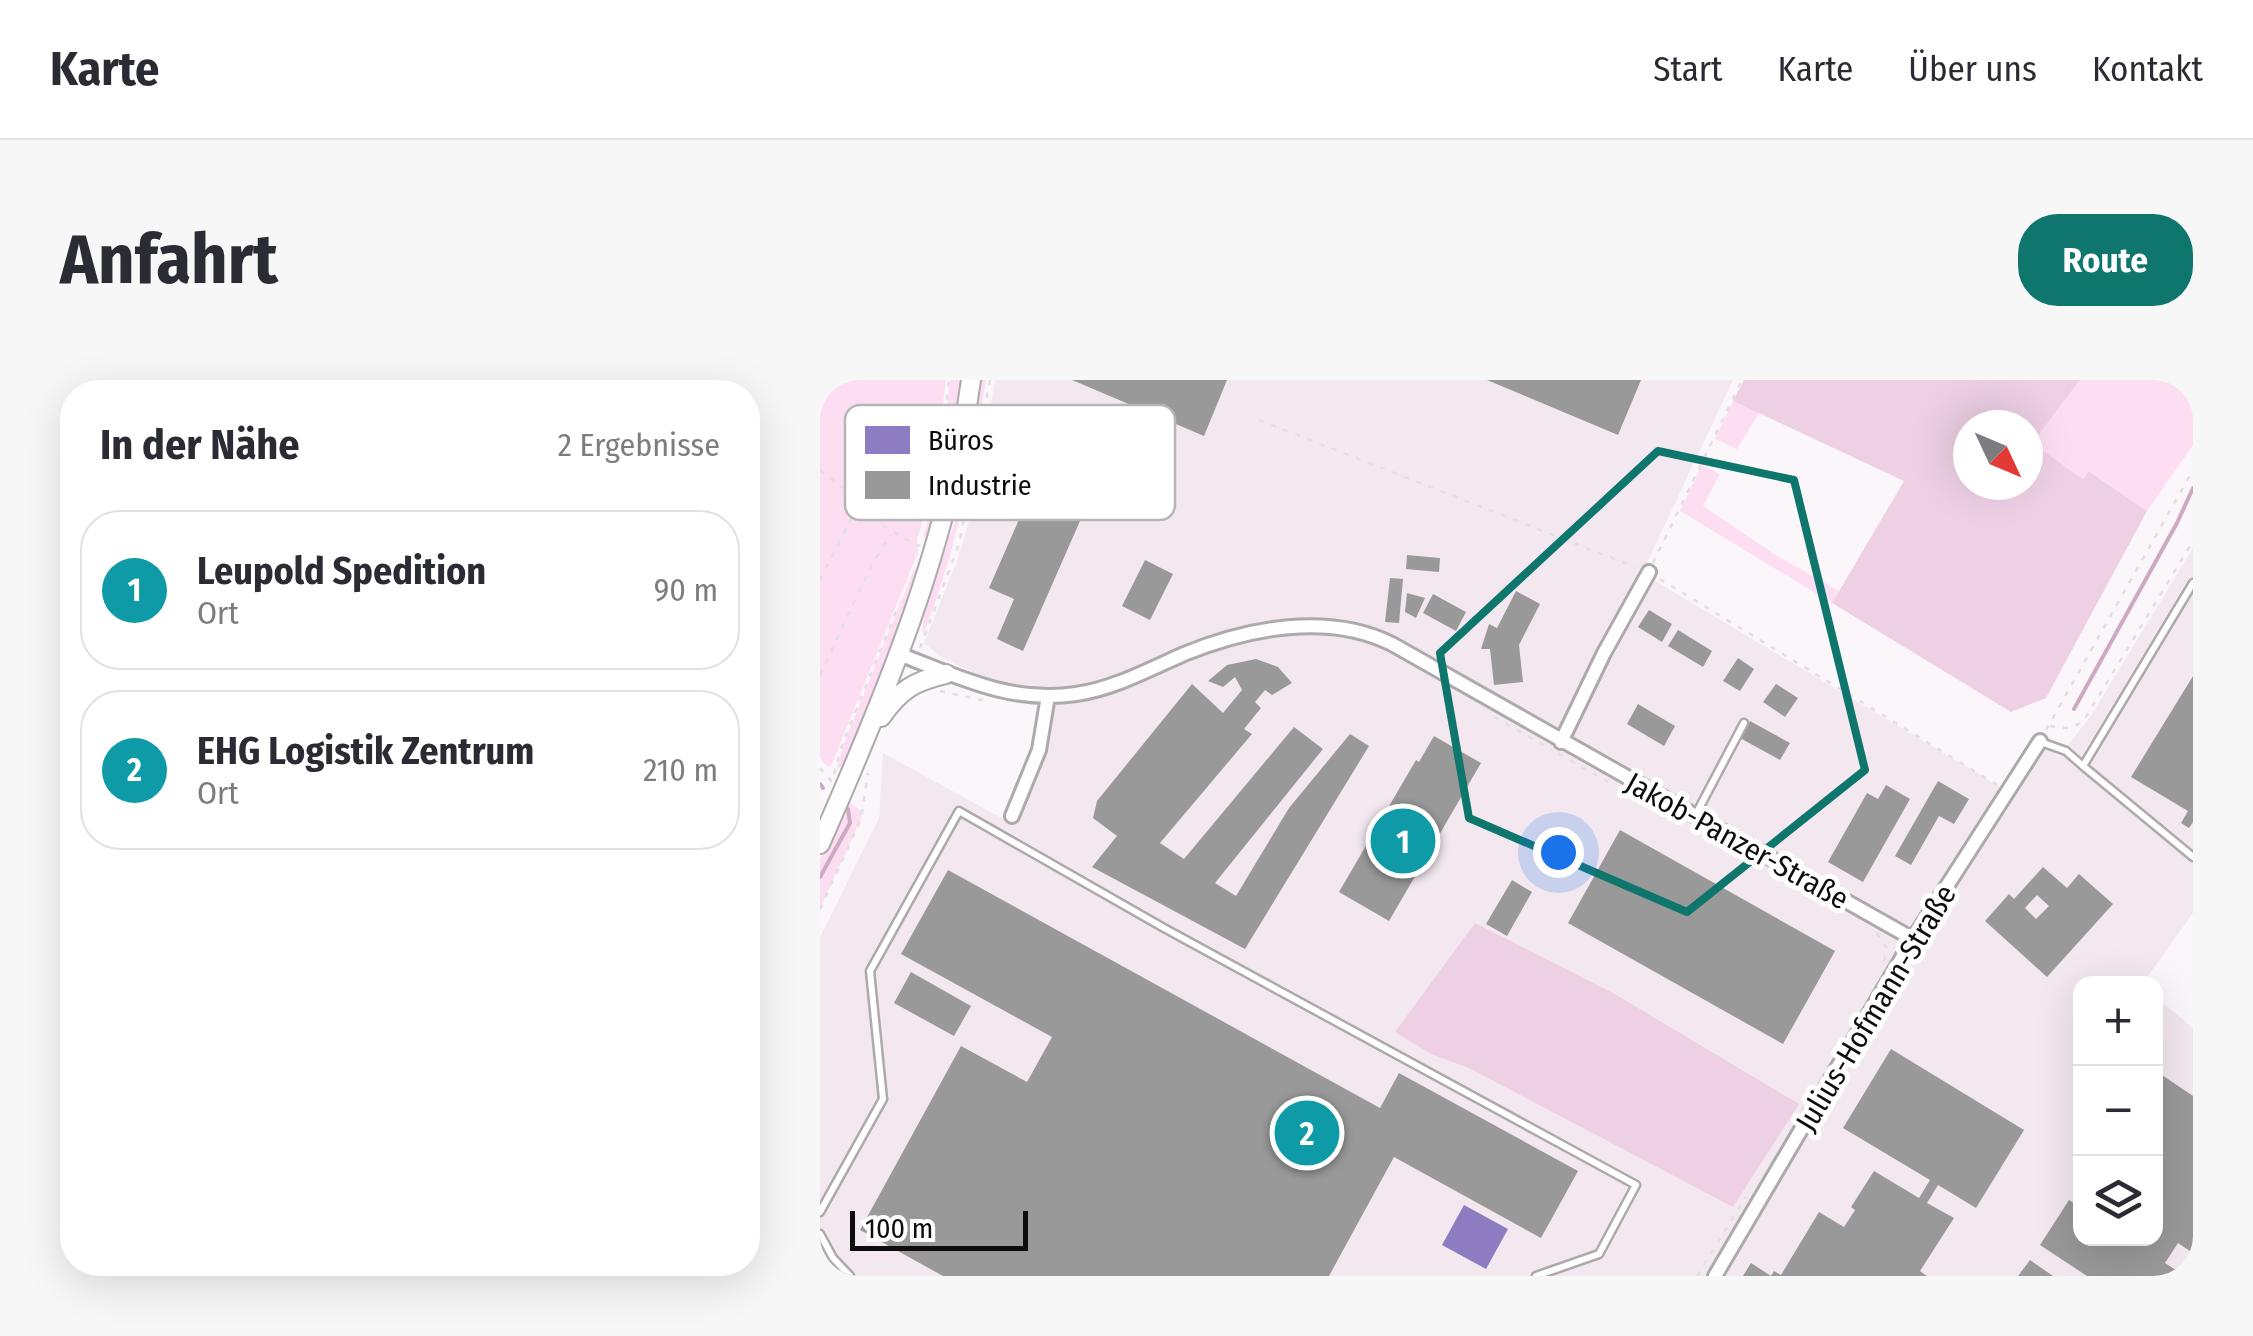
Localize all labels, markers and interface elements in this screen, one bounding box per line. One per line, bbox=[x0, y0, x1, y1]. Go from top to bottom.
text: Karte bbox=[50, 40, 159, 98]
text: Start bbox=[1653, 48, 1723, 90]
text: Karte bbox=[1778, 48, 1853, 90]
text: Über uns bbox=[1908, 48, 2037, 90]
text: Kontakt bbox=[2092, 48, 2203, 90]
button: Route bbox=[2018, 214, 2193, 306]
text: Anfahrt bbox=[60, 218, 278, 302]
legend bbox=[845, 405, 1175, 520]
north arrow bbox=[1953, 410, 2043, 500]
text: In der Nähe bbox=[100, 420, 300, 470]
text: Büros bbox=[928, 424, 994, 457]
text: 2 Ergebnisse bbox=[558, 426, 720, 464]
text: Industrie bbox=[928, 469, 1032, 502]
text: Leupold Spedition bbox=[197, 548, 486, 594]
text: 1 bbox=[128, 571, 141, 609]
text: 90 m bbox=[654, 571, 718, 609]
text: Ort bbox=[197, 594, 239, 632]
text: EHG Logistik Zentrum bbox=[197, 728, 534, 774]
text: 2 bbox=[127, 751, 142, 789]
text: 210 m bbox=[643, 751, 718, 789]
street label: Jakob-Panzer-Straße bbox=[1619, 765, 1855, 917]
text: Ort bbox=[197, 774, 239, 812]
pin: 1 bbox=[1370, 804, 1436, 878]
your location bbox=[1533, 827, 1584, 878]
street label: Julius-Hofmann-Straße bbox=[1788, 878, 1964, 1138]
map controls bbox=[2073, 976, 2163, 1246]
button: + bbox=[2073, 976, 2163, 1066]
button: − bbox=[2073, 1066, 2163, 1156]
pin: 2 bbox=[1274, 1096, 1340, 1170]
button: layers bbox=[2073, 1156, 2163, 1246]
scale bar bbox=[850, 1206, 1028, 1250]
text: 100 m bbox=[865, 1212, 933, 1245]

